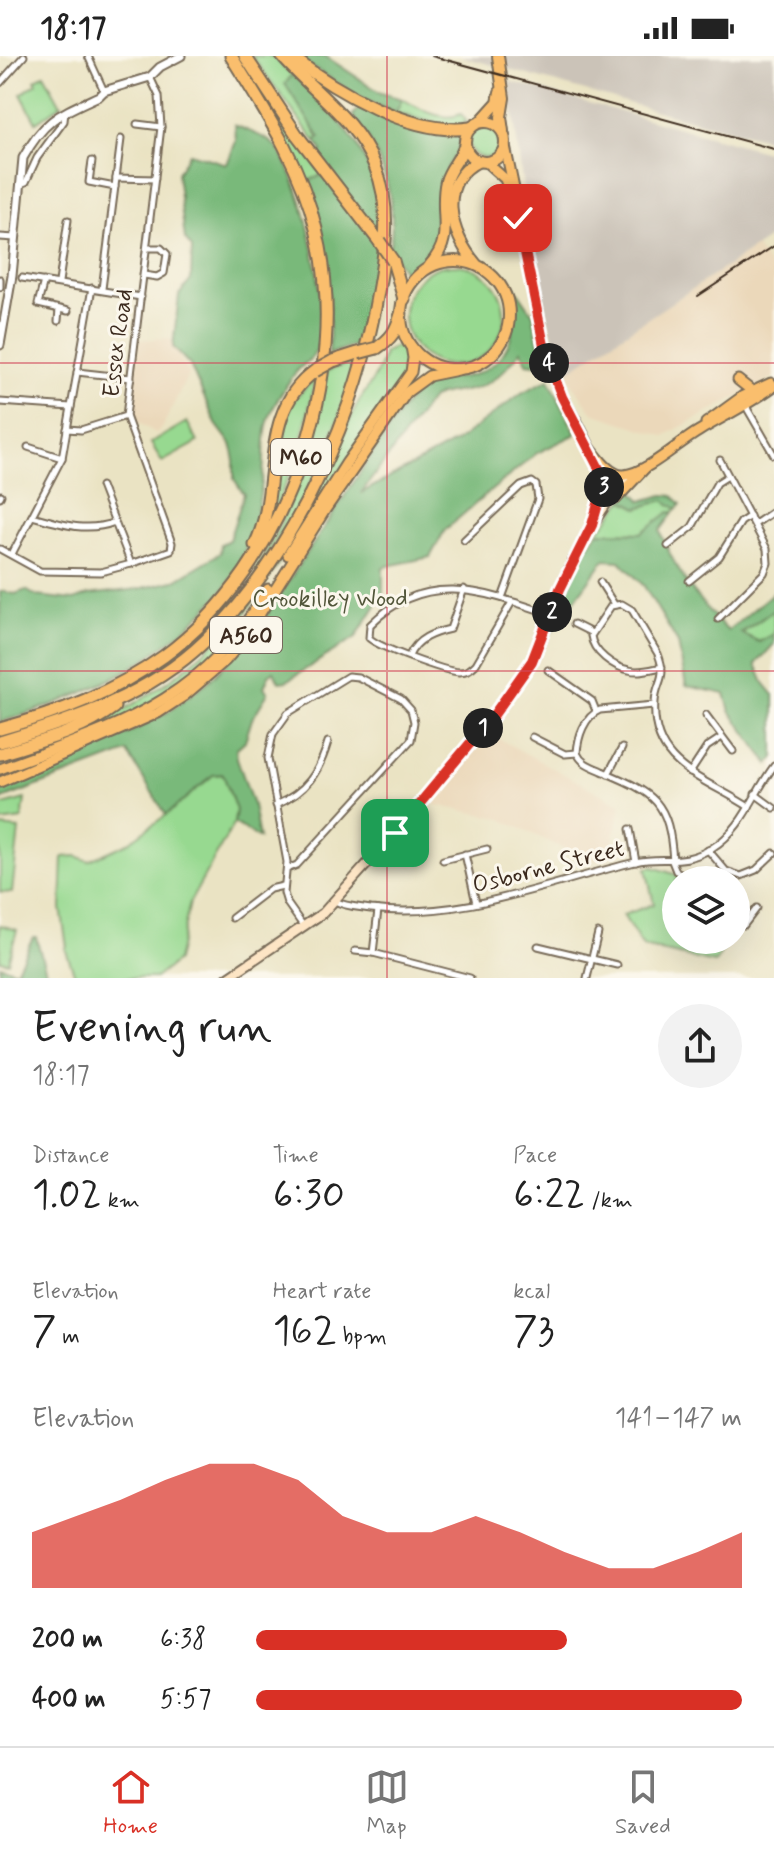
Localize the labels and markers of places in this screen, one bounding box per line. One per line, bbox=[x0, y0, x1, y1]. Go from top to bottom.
pin bbox=[484, 184, 552, 252]
pin: 4 bbox=[529, 343, 569, 383]
pin: 3 bbox=[584, 467, 624, 507]
pin: 2 bbox=[532, 592, 572, 632]
pin: 1 bbox=[463, 708, 503, 748]
pin bbox=[361, 799, 429, 867]

